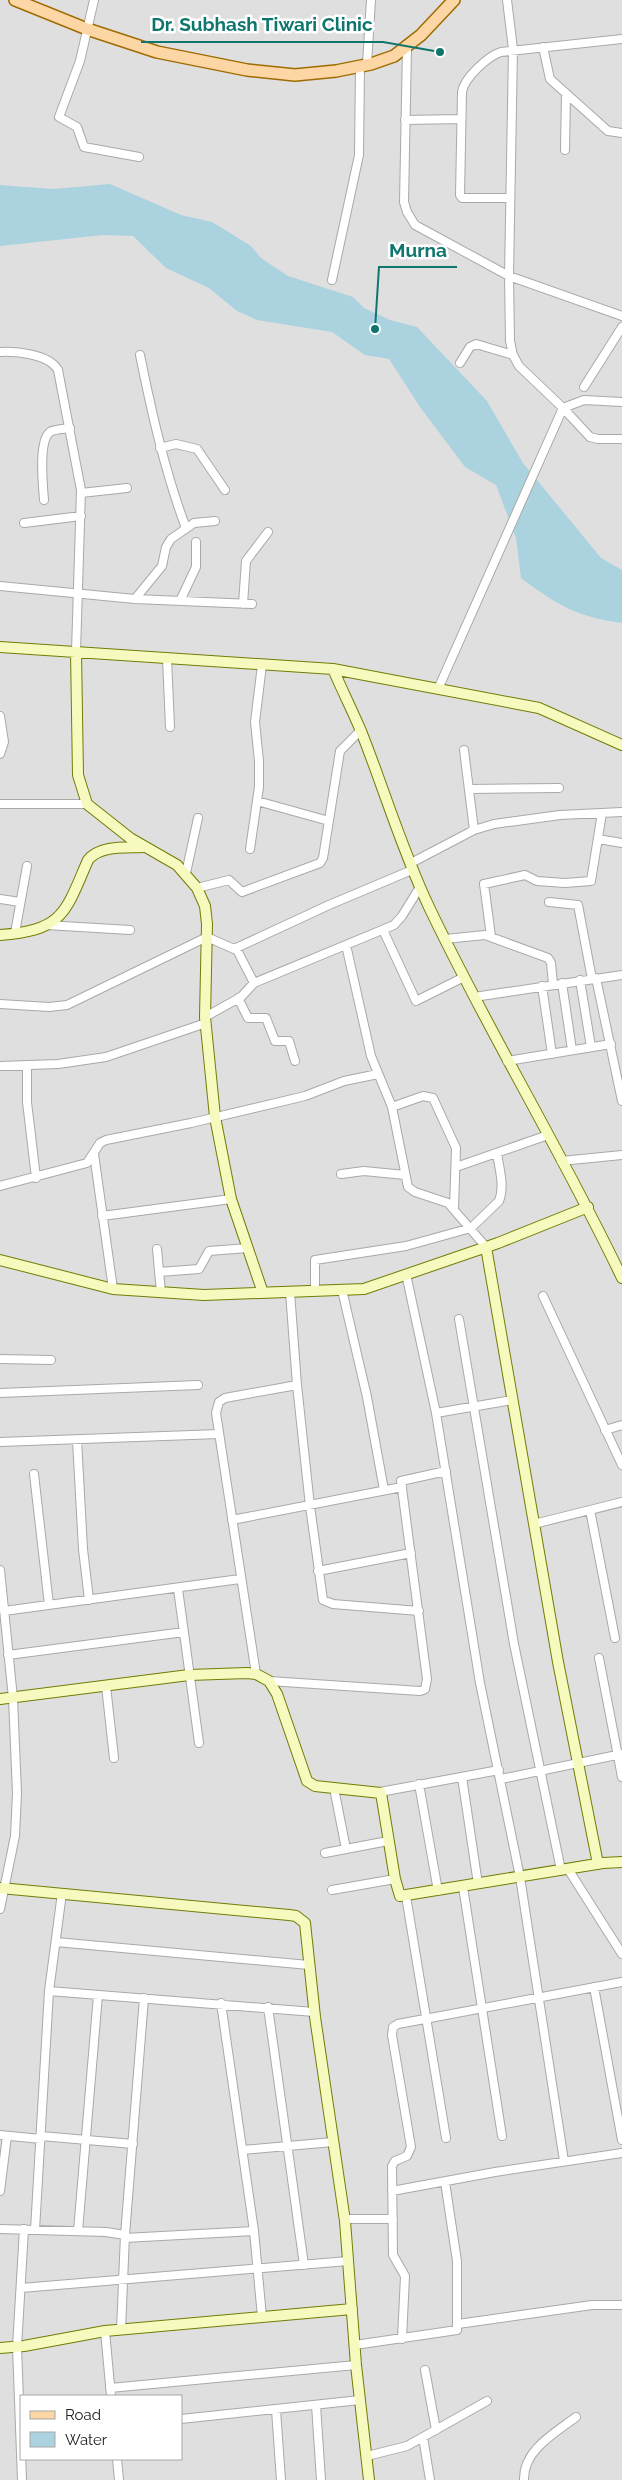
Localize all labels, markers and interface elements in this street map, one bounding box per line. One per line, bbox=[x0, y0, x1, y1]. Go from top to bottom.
callout: Dr. Subhash Tiwari Clinic bbox=[141, 8, 383, 42]
text: Dr. Subhash Tiwari Clinic bbox=[151, 13, 373, 35]
callout: Murna bbox=[379, 233, 457, 267]
text: Murna bbox=[389, 239, 447, 261]
legend bbox=[20, 2395, 182, 2460]
text: Road bbox=[65, 2406, 101, 2424]
text: Water bbox=[65, 2431, 108, 2449]

